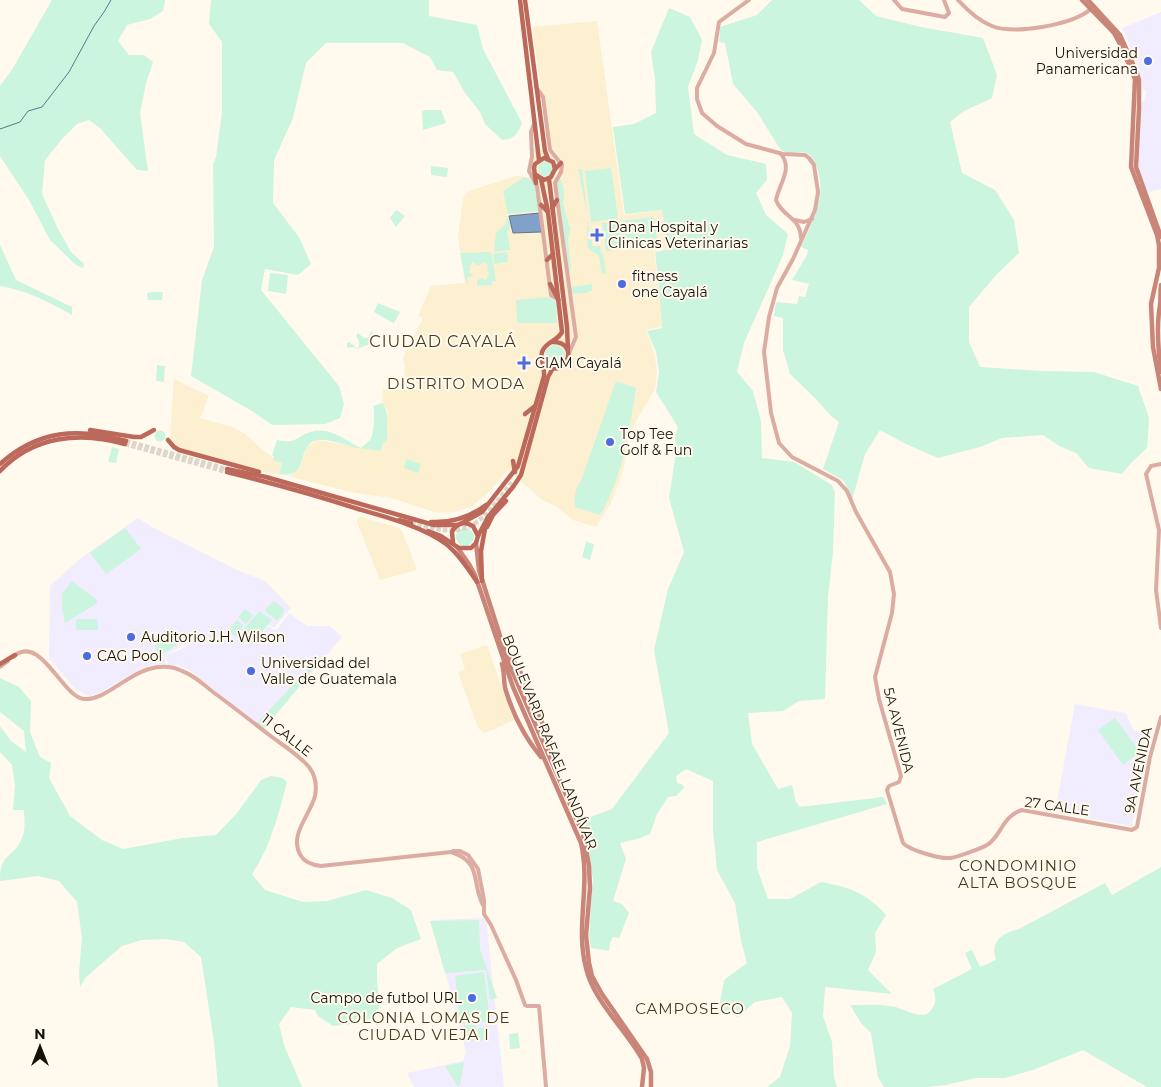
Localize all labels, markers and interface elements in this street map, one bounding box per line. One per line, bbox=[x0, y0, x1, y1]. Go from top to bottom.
place label: Universidad Panamericana bbox=[1036, 44, 1138, 78]
marker: Universidad Panamericana bbox=[1142, 55, 1154, 67]
place label: Dana Hospital y Clinicas Veterinarias bbox=[608, 218, 748, 252]
marker: Dana Hospital y Clinicas Veterinarias bbox=[590, 228, 604, 242]
place label: fitness one Cayalá bbox=[632, 267, 708, 301]
marker: fitness one Cayalá bbox=[616, 278, 628, 290]
district label: CIUDAD CAYALÁ bbox=[369, 332, 517, 351]
place label: CIAM Cayalá bbox=[535, 354, 622, 372]
marker: CIAM Cayalá bbox=[517, 356, 531, 370]
district label: DISTRITO MODA bbox=[387, 374, 525, 393]
place label: Top Tee Golf & Fun bbox=[620, 425, 692, 459]
marker: Top Tee Golf & Fun bbox=[604, 436, 616, 448]
place label: Auditorio J.H. Wilson bbox=[141, 628, 285, 646]
marker: Auditorio J.H. Wilson bbox=[125, 631, 137, 643]
street label: BOULEVARD RAFAEL LANDÍVAR bbox=[499, 632, 601, 852]
place label: CAG Pool bbox=[97, 647, 162, 665]
marker: CAG Pool bbox=[81, 650, 93, 662]
place label: Universidad del Valle de Guatemala bbox=[261, 654, 397, 688]
marker: Universidad del Valle de Guatemala bbox=[245, 665, 257, 677]
street label: 5A AVENIDA bbox=[880, 686, 919, 775]
street label: 11 CALLE bbox=[258, 710, 316, 760]
street label: 9A AVENIDA bbox=[1120, 724, 1156, 815]
street label: 27 CALLE bbox=[1023, 793, 1091, 819]
district label: CONDOMINIO ALTA BOSQUE bbox=[958, 856, 1078, 892]
place label: Campo de futbol URL bbox=[311, 989, 463, 1007]
marker: Campo de futbol URL bbox=[466, 992, 478, 1004]
district label: CAMPOSECO bbox=[635, 999, 745, 1018]
district label: COLONIA LOMAS DE CIUDAD VIEJA I bbox=[337, 1008, 511, 1044]
north arrow bbox=[15, 1022, 65, 1072]
text: N bbox=[34, 1025, 46, 1043]

